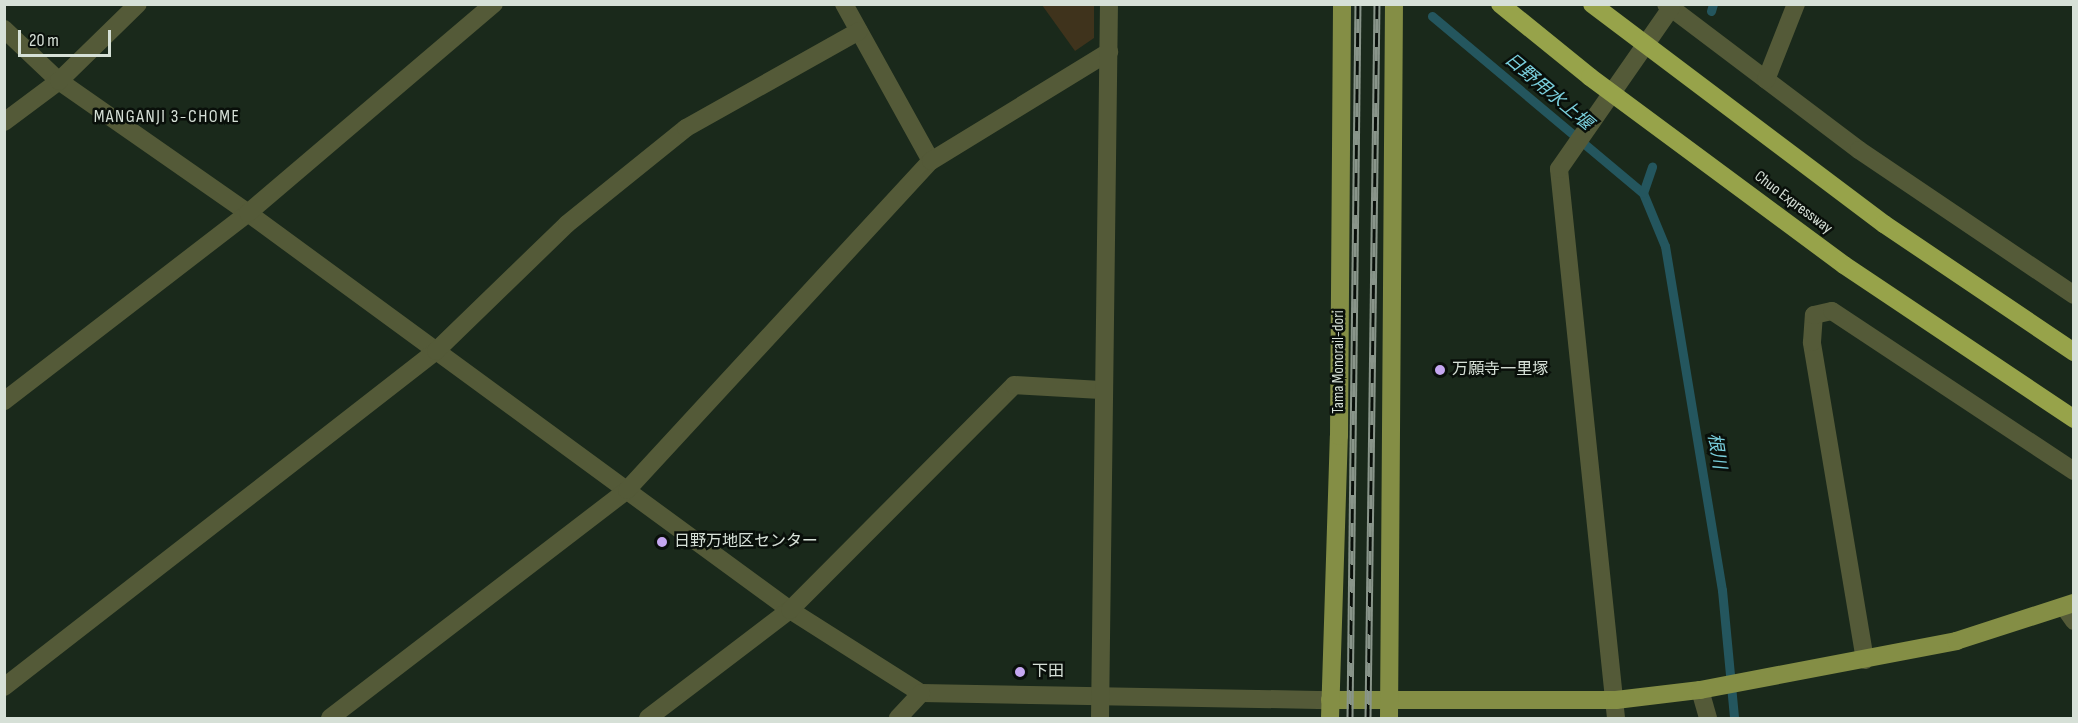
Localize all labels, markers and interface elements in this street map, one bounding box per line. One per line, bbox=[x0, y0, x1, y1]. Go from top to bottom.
scale bar bbox=[21, 18, 114, 56]
text: 20 m bbox=[29, 30, 59, 51]
water label: 日野用水上堰 bbox=[1500, 49, 1596, 135]
district label: MANGANJI 3-CHOME bbox=[94, 106, 240, 128]
street label: Chuo Expressway bbox=[1750, 167, 1836, 239]
street label: Tama Monorail-dori bbox=[1329, 310, 1349, 414]
place label: 万願寺一里塚 bbox=[1452, 360, 1548, 380]
marker: 万願寺一里塚 bbox=[1433, 363, 1447, 377]
water label: 根川 bbox=[1703, 432, 1729, 470]
place label: 日野万地区センター bbox=[674, 532, 818, 552]
marker: 日野万地区センター bbox=[655, 535, 669, 549]
place label: 下田 bbox=[1032, 662, 1064, 682]
marker: 下田 bbox=[1013, 665, 1027, 679]

